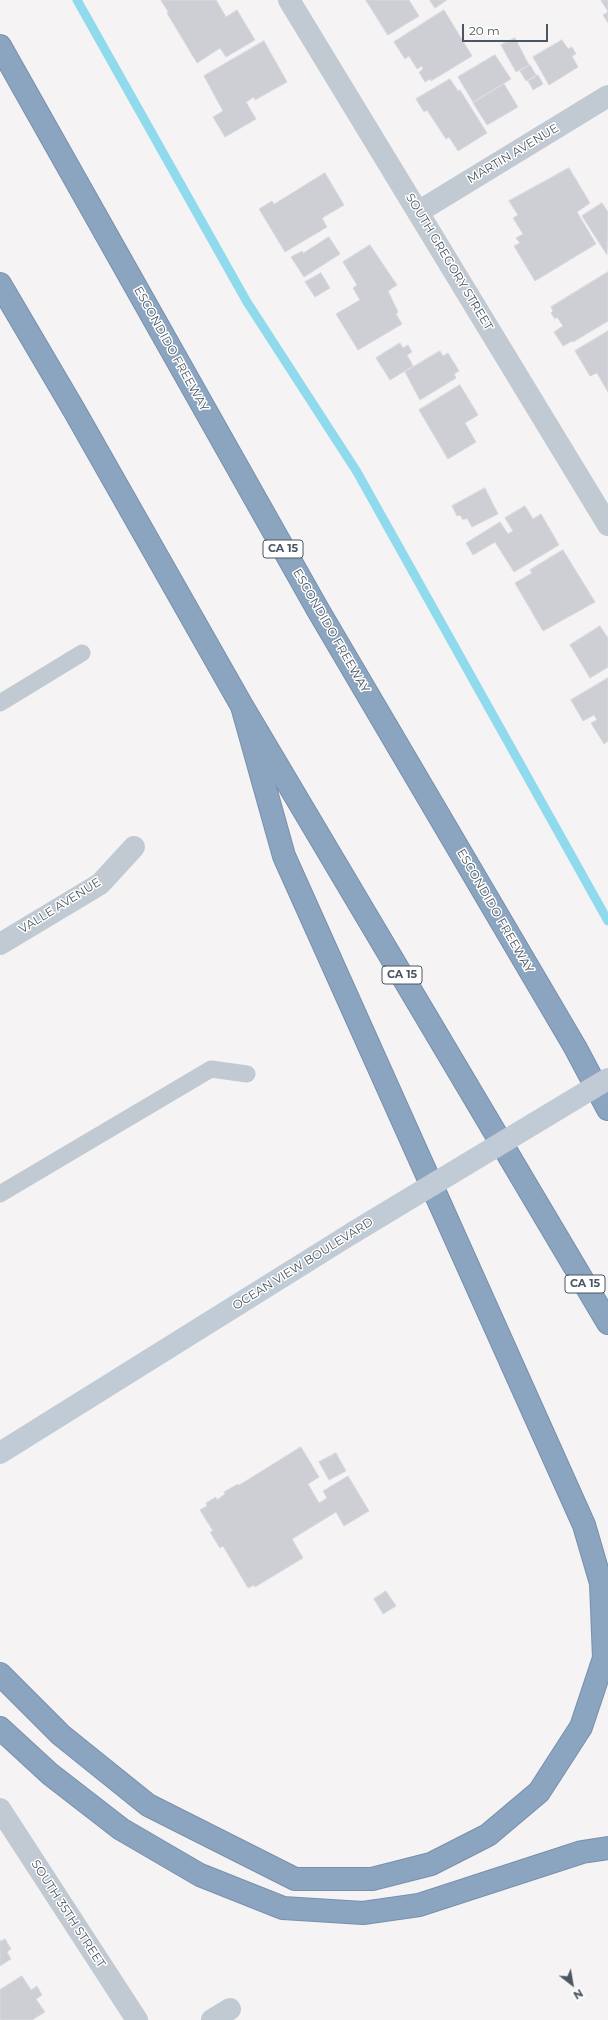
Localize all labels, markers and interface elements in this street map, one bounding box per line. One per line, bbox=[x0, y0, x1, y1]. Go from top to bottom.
scale bar bbox=[464, 16, 550, 42]
text: 20 m bbox=[469, 23, 500, 38]
street label: MARTIN AVENUE bbox=[465, 121, 561, 187]
street label: SOUTH GREGORY STREET bbox=[402, 191, 496, 333]
street label: ESCONDIDO FREEWAY bbox=[131, 284, 211, 414]
road number: CA 15 bbox=[263, 540, 303, 558]
street label: ESCONDIDO FREEWAY bbox=[290, 566, 372, 696]
street label: ESCONDIDO FREEWAY bbox=[454, 846, 536, 976]
street label: VALLE AVENUE bbox=[17, 875, 103, 937]
road number: CA 15 bbox=[382, 966, 422, 984]
street label: OCEAN VIEW BOULEVARD bbox=[230, 1215, 376, 1313]
road number: CA 15 bbox=[565, 1275, 605, 1293]
street label: SOUTH 35TH STREET bbox=[28, 1857, 108, 1971]
north arrow bbox=[552, 1964, 592, 2004]
text: N bbox=[571, 1986, 586, 2003]

